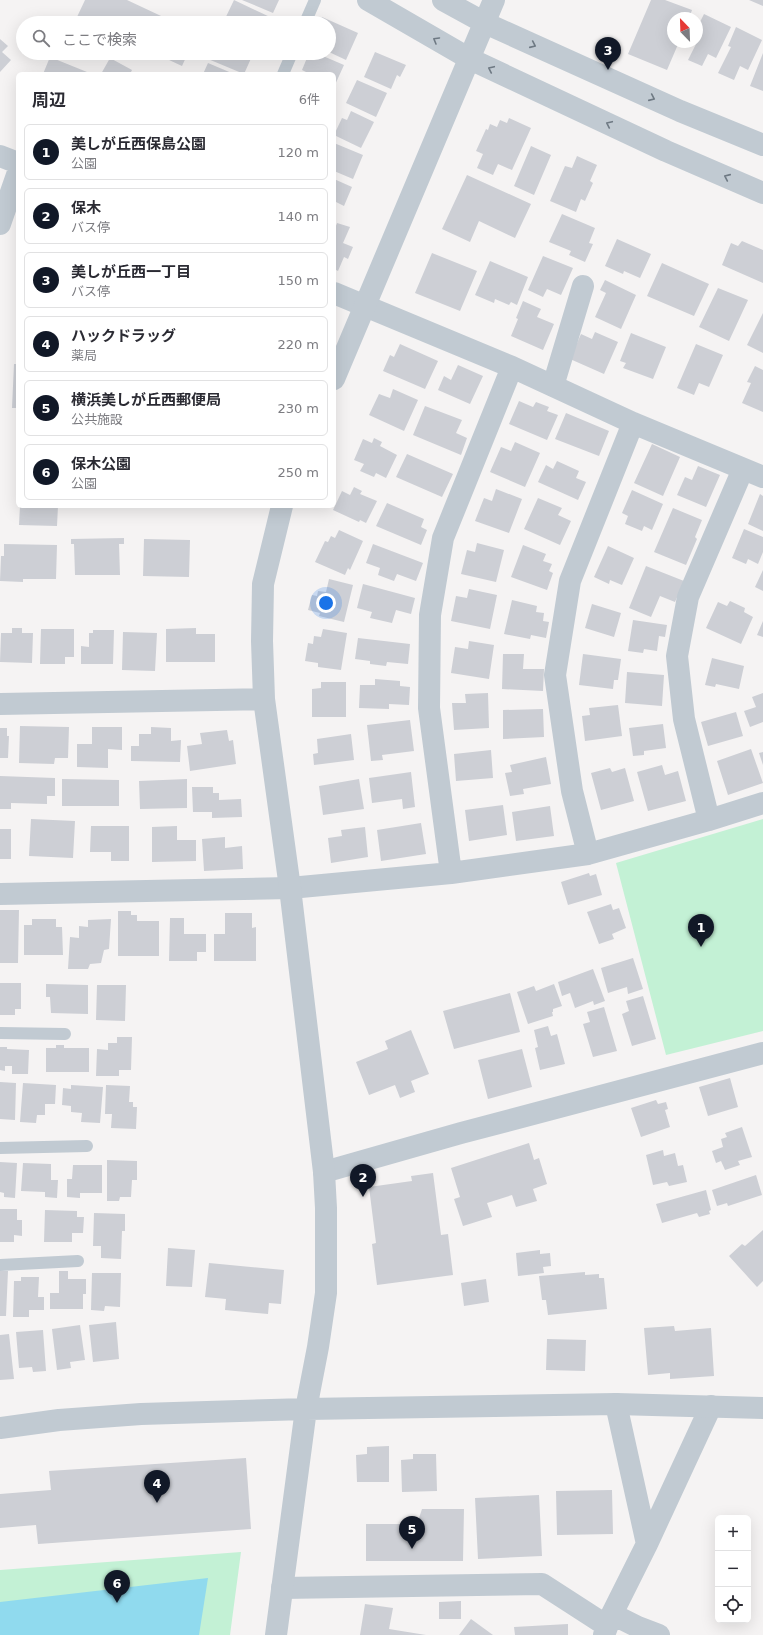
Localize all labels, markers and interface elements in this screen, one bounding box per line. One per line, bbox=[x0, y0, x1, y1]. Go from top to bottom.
north arrow bbox=[667, 12, 703, 48]
search box bbox=[16, 16, 336, 60]
icon: search bbox=[30, 27, 52, 49]
text: ここで検索 bbox=[62, 31, 137, 49]
one-way arrow bbox=[433, 37, 440, 44]
pin: 3 bbox=[595, 37, 621, 70]
one-way arrow bbox=[529, 40, 537, 48]
one-way arrow bbox=[488, 66, 495, 74]
text: 周辺 bbox=[32, 90, 66, 110]
text: 6件 bbox=[299, 92, 320, 107]
one-way arrow bbox=[648, 93, 655, 101]
one-way arrow bbox=[605, 121, 613, 129]
text: 美しが丘西保島公園 bbox=[71, 135, 206, 153]
text: 1 bbox=[41, 145, 51, 160]
text: 120 m bbox=[277, 145, 319, 160]
text: 公園 bbox=[71, 156, 97, 171]
one-way arrow bbox=[724, 174, 731, 182]
text: 保木 bbox=[71, 199, 101, 217]
text: 2 bbox=[41, 209, 51, 224]
text: 140 m bbox=[277, 209, 319, 224]
text: バス停 bbox=[71, 220, 110, 235]
text: 美しが丘西一丁目 bbox=[71, 263, 191, 281]
text: 3 bbox=[41, 273, 51, 288]
text: 150 m bbox=[277, 273, 319, 288]
text: バス停 bbox=[71, 284, 110, 299]
text: ハックドラッグ bbox=[71, 327, 176, 345]
text: 4 bbox=[41, 337, 51, 352]
text: 220 m bbox=[277, 337, 319, 352]
text: 薬局 bbox=[71, 348, 97, 363]
text: 横浜美しが丘西郵便局 bbox=[71, 391, 221, 409]
text: 5 bbox=[41, 401, 51, 416]
text: 230 m bbox=[277, 401, 319, 416]
text: 公共施設 bbox=[71, 412, 123, 427]
text: 保木公園 bbox=[71, 455, 131, 473]
text: 6 bbox=[41, 465, 51, 480]
text: 250 m bbox=[277, 465, 319, 480]
text: 公園 bbox=[71, 476, 97, 491]
your location bbox=[316, 593, 336, 613]
pin: 1 bbox=[688, 914, 714, 947]
pin: 2 bbox=[350, 1164, 376, 1197]
pin: 4 bbox=[144, 1470, 170, 1503]
map controls bbox=[715, 1515, 751, 1623]
button: + bbox=[715, 1515, 751, 1551]
pin: 5 bbox=[399, 1516, 425, 1549]
button: − bbox=[715, 1551, 751, 1587]
pin: 6 bbox=[104, 1570, 130, 1603]
button: locate bbox=[715, 1587, 751, 1623]

